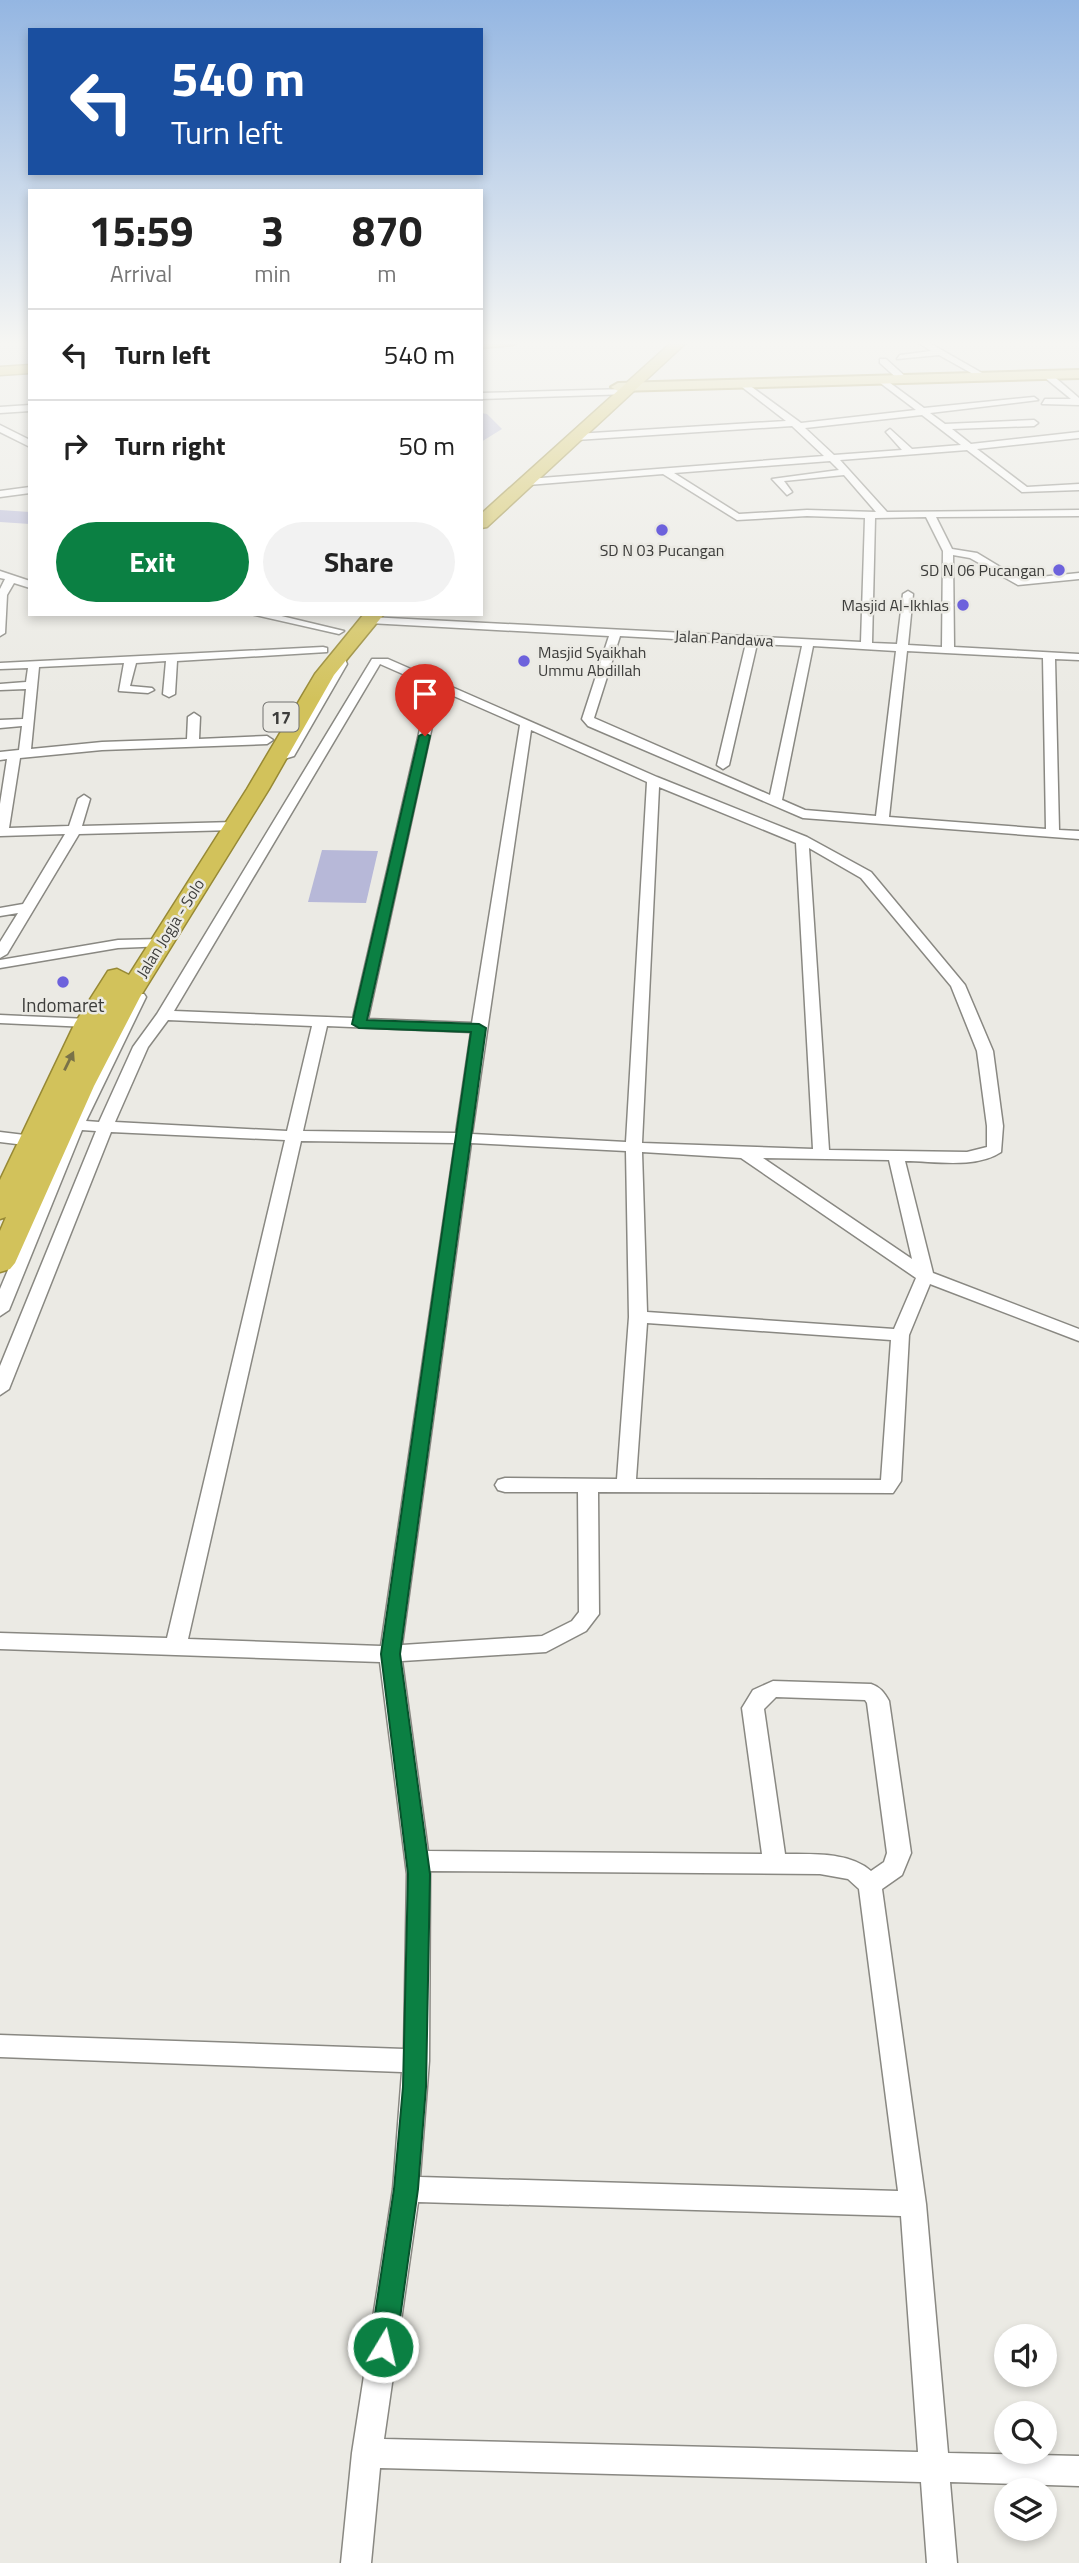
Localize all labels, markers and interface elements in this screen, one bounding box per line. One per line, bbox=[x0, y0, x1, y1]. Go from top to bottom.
text: 540 m bbox=[171, 40, 305, 115]
icon: left bbox=[56, 56, 147, 147]
text: Turn left bbox=[171, 108, 283, 156]
text: 15:59 bbox=[89, 198, 194, 262]
text: 3 bbox=[261, 198, 284, 262]
text: 870 bbox=[352, 198, 422, 262]
text: Arrival bbox=[110, 256, 172, 291]
text: min bbox=[254, 256, 291, 291]
text: m bbox=[377, 256, 397, 291]
text: Turn left bbox=[115, 335, 210, 374]
text: 540 m bbox=[384, 335, 455, 374]
icon: left bbox=[56, 336, 94, 374]
text: Turn right bbox=[115, 426, 226, 465]
text: 50 m bbox=[398, 426, 455, 465]
icon: right bbox=[56, 427, 94, 465]
button: Exit bbox=[56, 522, 249, 602]
button: Share bbox=[263, 522, 455, 602]
marker: SD N 03 Pucangan bbox=[654, 522, 670, 538]
place label: SD N 03 Pucangan bbox=[600, 538, 724, 562]
place label: SD N 06 Pucangan bbox=[920, 558, 1045, 582]
marker: SD N 06 Pucangan bbox=[1051, 562, 1067, 578]
place label: Masjid Al-Ikhlas bbox=[842, 593, 949, 617]
marker: Masjid Al-Ikhlas bbox=[955, 597, 971, 613]
street label: Jalan Pandawa bbox=[674, 623, 774, 653]
place label: Masjid Syaikhah Ummu Abdillah bbox=[538, 640, 646, 682]
marker: Masjid Syaikhah Ummu Abdillah bbox=[516, 653, 532, 669]
pin bbox=[395, 664, 455, 736]
icon: arrive bbox=[406, 675, 444, 713]
road number: 17 bbox=[264, 702, 298, 732]
street label: Jalan Jogja - Solo bbox=[130, 874, 210, 982]
marker: Indomaret bbox=[55, 974, 71, 990]
place label: Indomaret bbox=[22, 990, 105, 1019]
one-way arrow bbox=[64, 1051, 75, 1071]
position arrow bbox=[346, 2310, 420, 2384]
map controls bbox=[994, 2324, 1057, 2541]
button: sound bbox=[994, 2324, 1057, 2387]
button: search bbox=[994, 2401, 1057, 2464]
button: layers bbox=[994, 2478, 1057, 2541]

